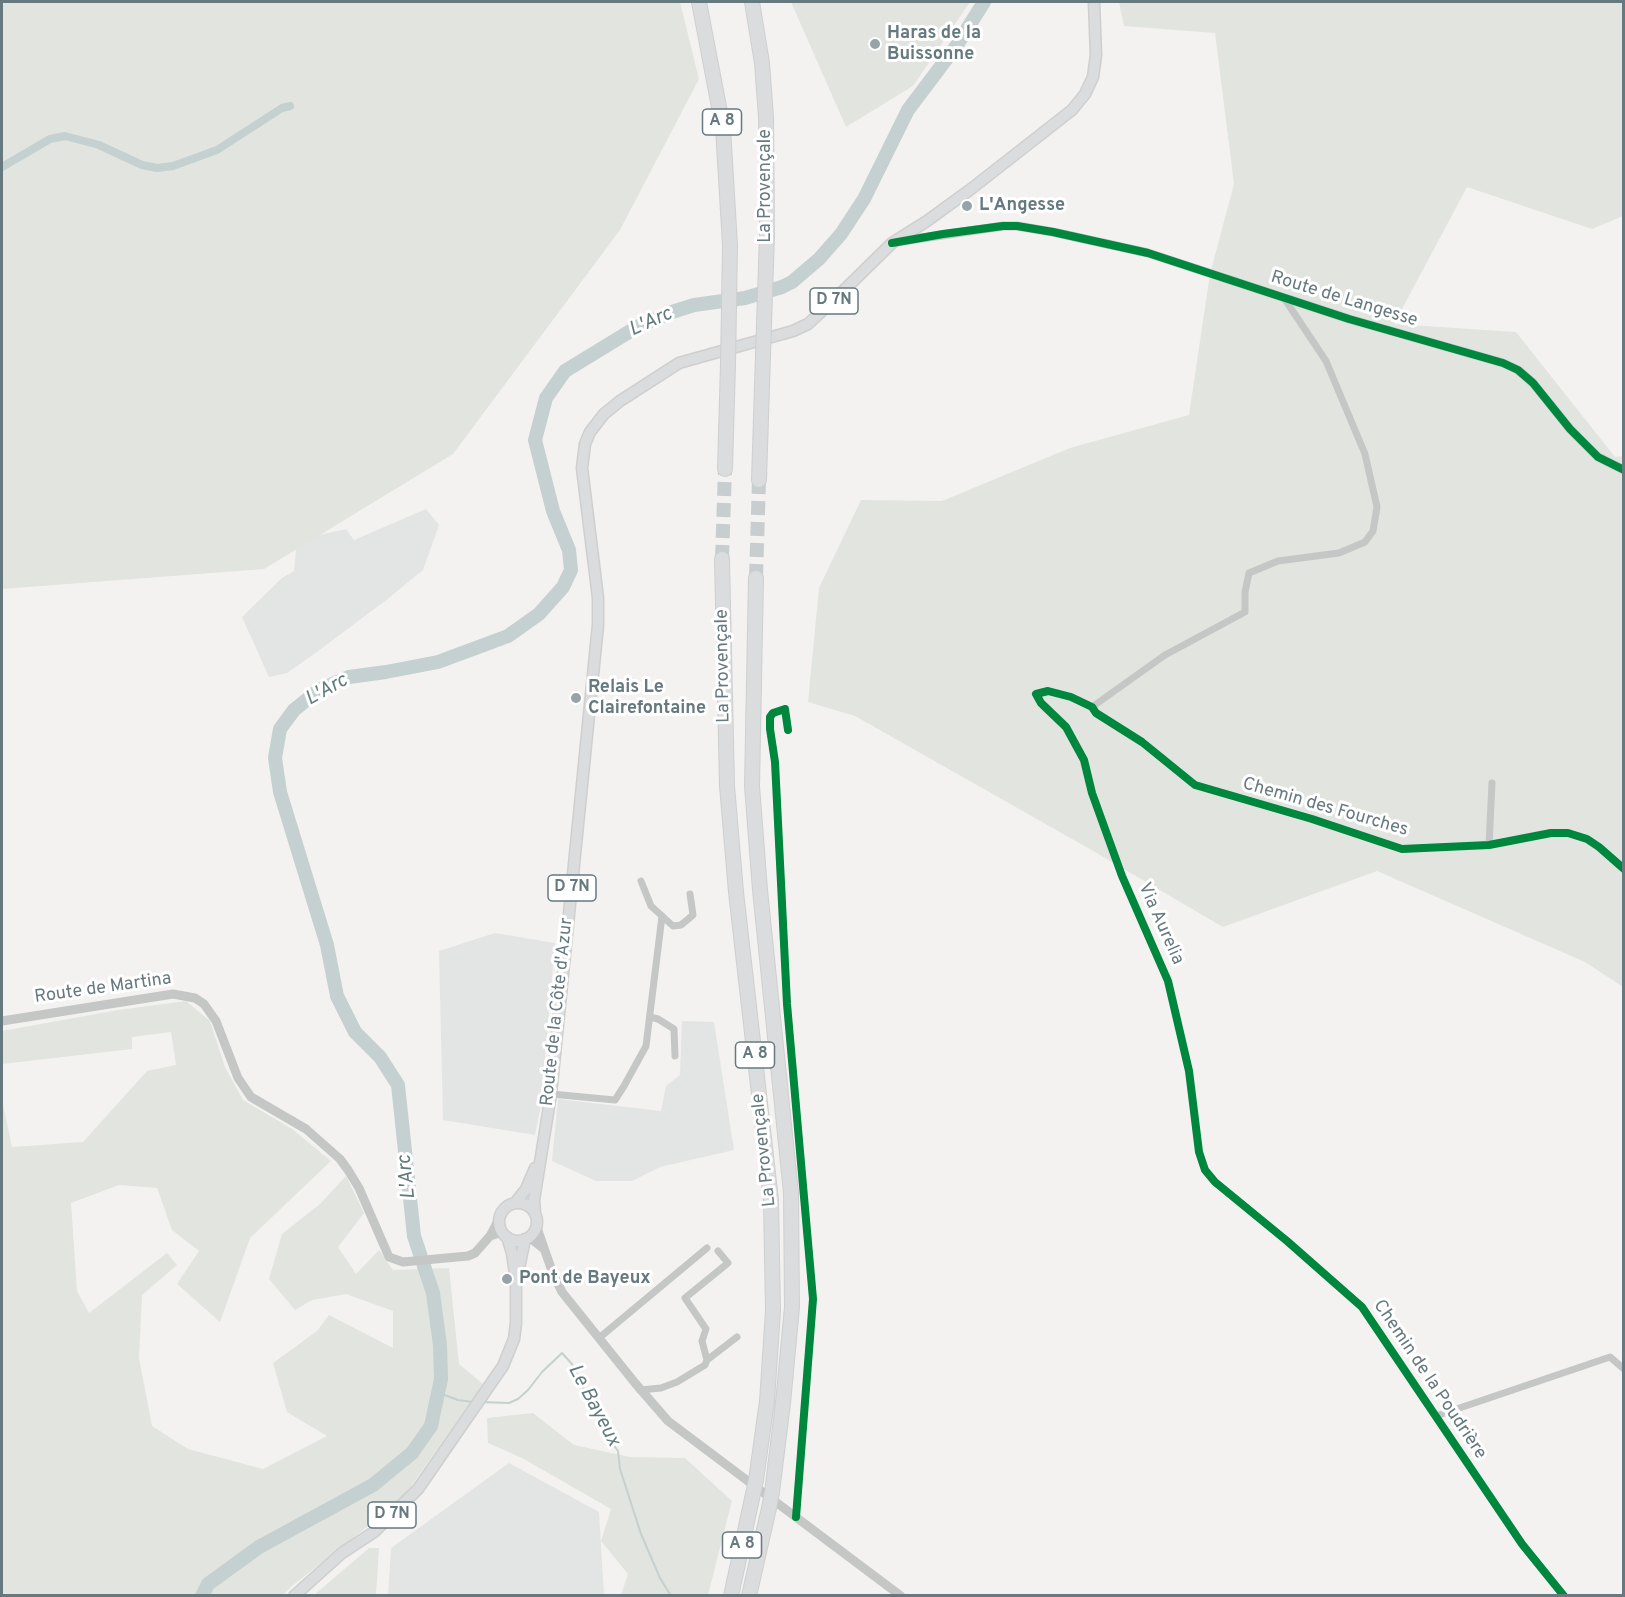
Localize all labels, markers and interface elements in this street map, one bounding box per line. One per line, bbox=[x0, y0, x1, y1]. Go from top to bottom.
place label: Haras de la Buissonne bbox=[887, 23, 981, 66]
marker: Haras de la Buissonne bbox=[868, 37, 882, 51]
road number: A 8 bbox=[702, 109, 742, 135]
street label: La Provençale bbox=[755, 129, 777, 243]
place label: L'Angesse bbox=[979, 195, 1065, 217]
marker: L'Angesse bbox=[960, 199, 974, 213]
street label: Route de Langesse bbox=[1268, 267, 1420, 333]
road number: D 7N bbox=[810, 288, 858, 314]
water label: L'Arc bbox=[626, 303, 676, 343]
street label: La Provençale bbox=[712, 609, 736, 723]
water label: L'Arc bbox=[302, 670, 352, 712]
place label: Relais Le Clairefontaine bbox=[588, 677, 706, 720]
marker: Relais Le Clairefontaine bbox=[569, 691, 583, 705]
street label: Chemin des Fourches bbox=[1240, 774, 1410, 842]
road number: D 7N bbox=[548, 875, 596, 901]
street label: Via Aurelia bbox=[1132, 880, 1188, 968]
street label: Route de la Côte d'Azur bbox=[537, 917, 579, 1107]
street label: Route de Martina bbox=[33, 969, 173, 1009]
road number: A 8 bbox=[736, 1042, 774, 1068]
street label: La Provençale bbox=[748, 1092, 782, 1208]
water label: L'Arc bbox=[394, 1154, 422, 1200]
place label: Pont de Bayeux bbox=[519, 1268, 651, 1290]
marker: Pont de Bayeux bbox=[500, 1272, 514, 1286]
street label: Chemin de la Poudrière bbox=[1368, 1296, 1490, 1464]
water label: Le Bayeux bbox=[561, 1361, 625, 1451]
road number: D 7N bbox=[368, 1502, 416, 1528]
road number: A 8 bbox=[722, 1532, 762, 1558]

